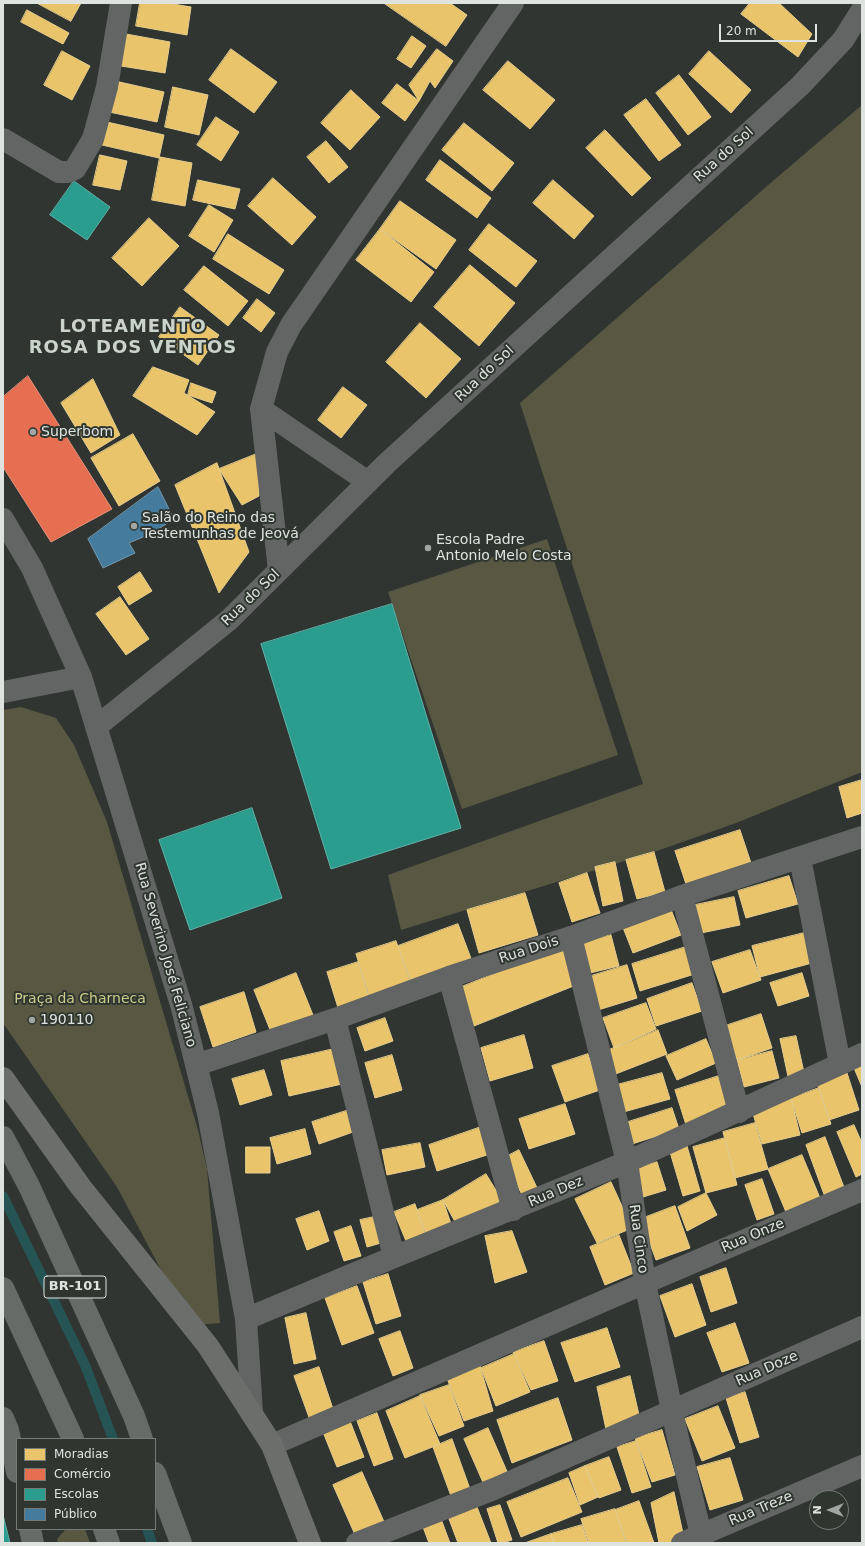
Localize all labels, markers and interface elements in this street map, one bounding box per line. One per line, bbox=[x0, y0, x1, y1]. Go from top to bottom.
scale bar bbox=[721, 16, 819, 42]
text: 20 m bbox=[726, 24, 757, 38]
street label: Rua do Sol bbox=[691, 124, 757, 186]
district label: LOTEAMENTO ROSA DOS VENTOS bbox=[29, 316, 237, 358]
street label: Rua do Sol bbox=[452, 343, 518, 405]
place label: Superbom bbox=[41, 424, 113, 440]
marker: Superbom bbox=[28, 427, 38, 437]
place label: Salão do Reino das Testemunhas de Jeová bbox=[142, 510, 299, 542]
marker: Salão do Reino das Testemunhas de Jeová bbox=[129, 521, 139, 531]
place label: Escola Padre Antonio Melo Costa bbox=[436, 532, 572, 564]
marker: Escola Padre Antonio Melo Costa bbox=[423, 543, 433, 553]
street label: Rua do Sol bbox=[218, 566, 284, 630]
street label: Rua Severino José Feliciano bbox=[131, 861, 199, 1049]
street label: Rua Dois bbox=[497, 933, 561, 967]
park label: Praça da Charneca bbox=[14, 991, 146, 1007]
place label: 190110 bbox=[40, 1012, 93, 1028]
marker: 190110 bbox=[27, 1015, 37, 1025]
street label: Rua Dez bbox=[526, 1173, 586, 1211]
street label: Rua Cinco bbox=[625, 1203, 651, 1275]
street label: Rua Onze bbox=[719, 1215, 787, 1257]
road number: BR-101 bbox=[44, 1276, 106, 1298]
street label: Rua Doze bbox=[733, 1348, 801, 1390]
legend bbox=[16, 1438, 156, 1530]
text: Moradias bbox=[54, 1447, 109, 1461]
text: Comércio bbox=[54, 1467, 111, 1481]
text: Escolas bbox=[54, 1487, 99, 1501]
street label: Rua Treze bbox=[727, 1488, 795, 1530]
north arrow bbox=[809, 1490, 849, 1530]
text: N bbox=[811, 1505, 824, 1515]
text: Público bbox=[54, 1507, 97, 1521]

